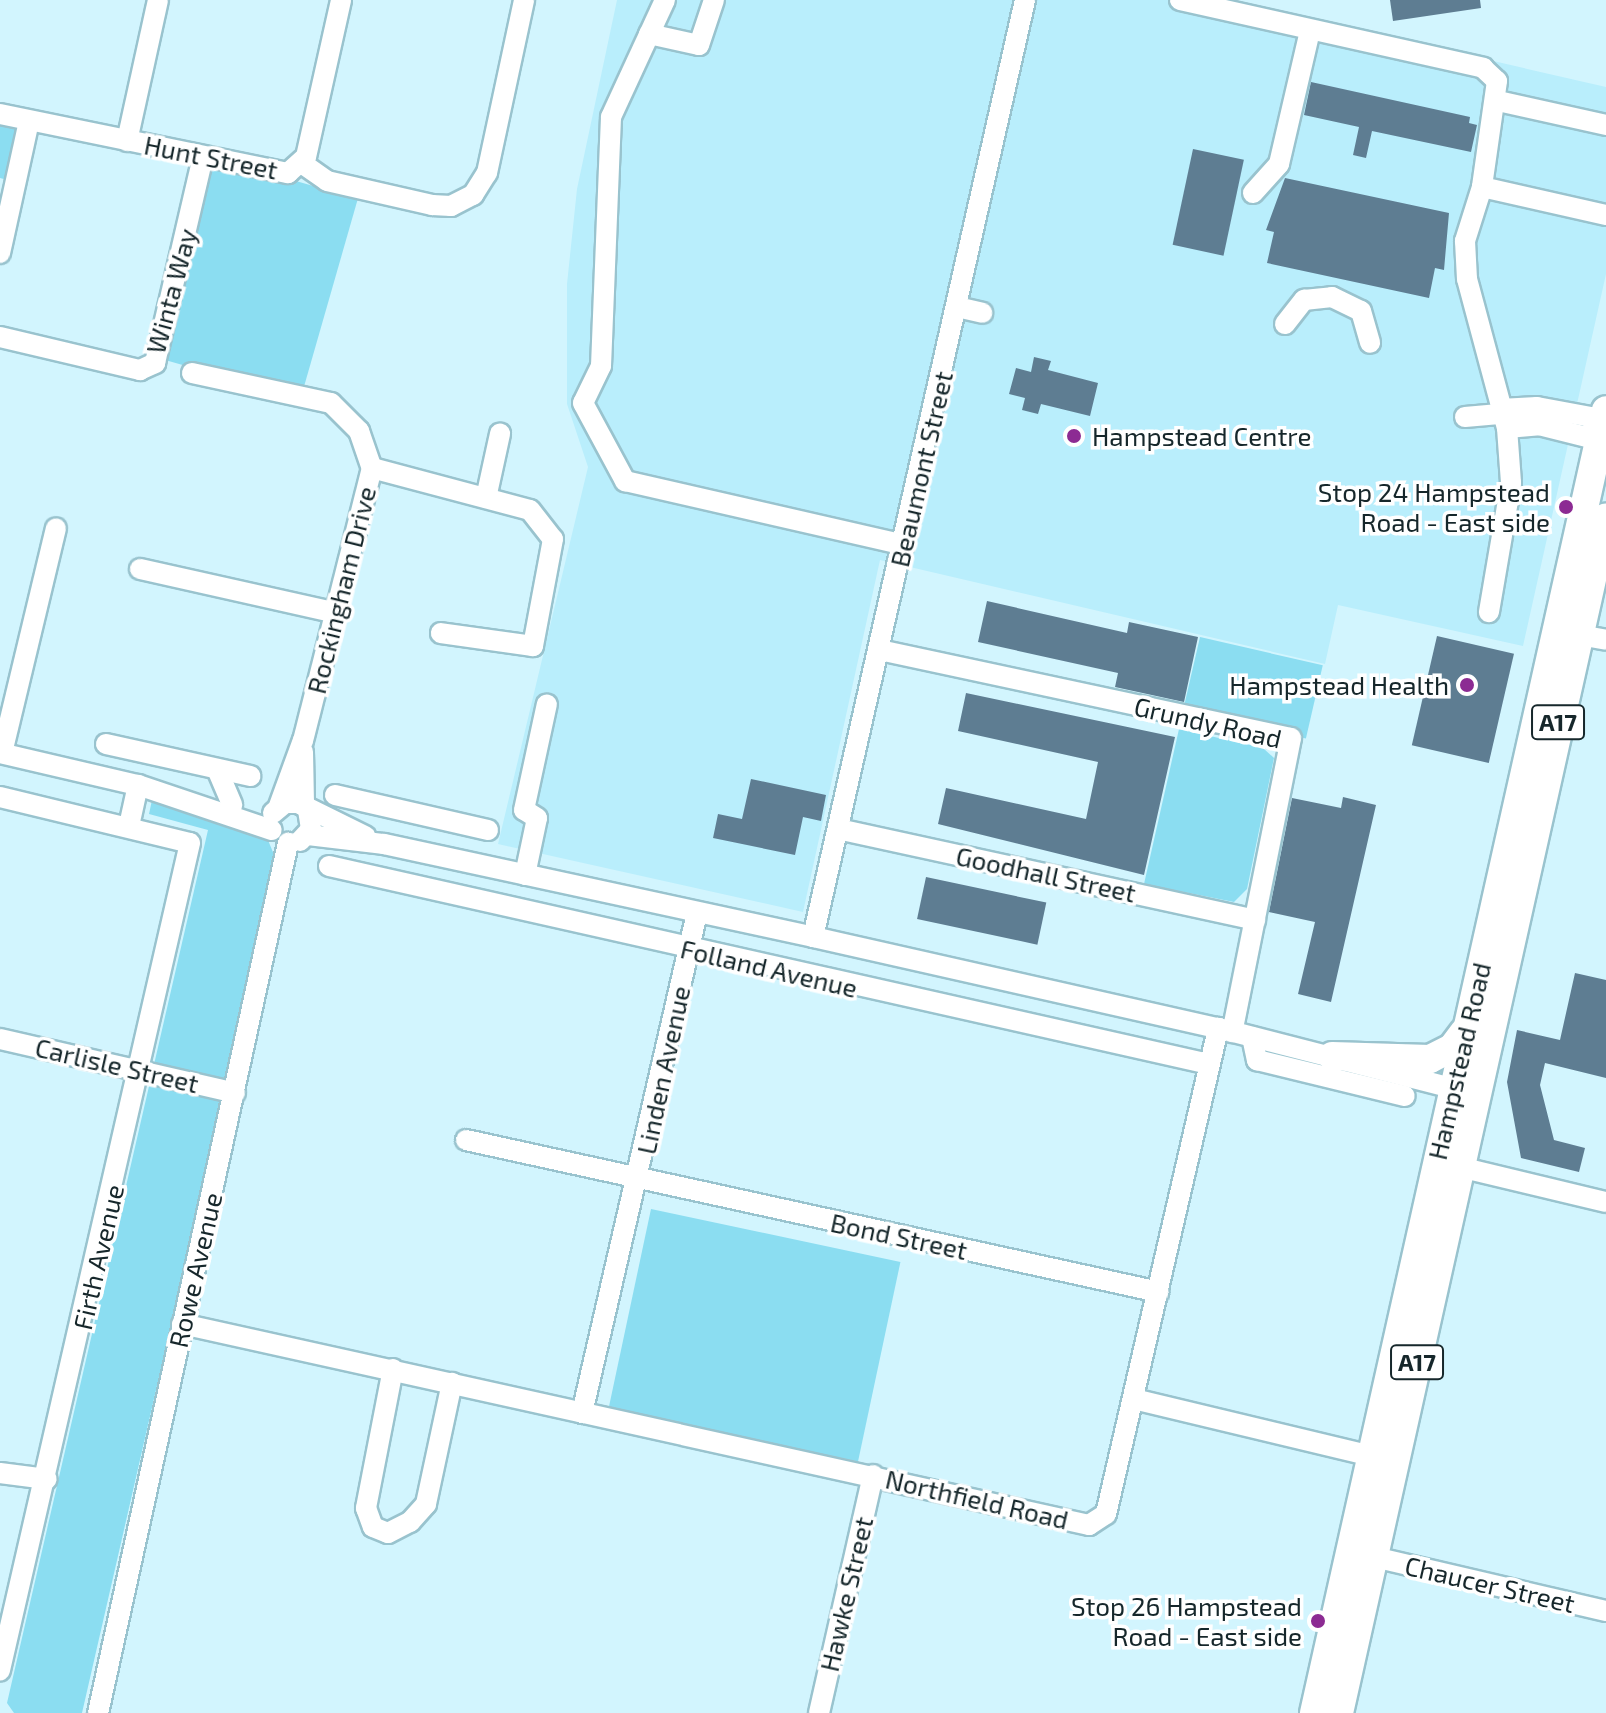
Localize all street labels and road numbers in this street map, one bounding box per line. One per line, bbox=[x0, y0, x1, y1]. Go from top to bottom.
street label: Hunt Street bbox=[142, 129, 280, 185]
street label: Winta Way bbox=[139, 225, 203, 357]
street label: Beaumont Street bbox=[883, 368, 959, 570]
street label: Rockingham Drive bbox=[300, 483, 382, 697]
street label: Grundy Road bbox=[1131, 690, 1285, 754]
road number: A17 bbox=[1530, 702, 1586, 742]
street label: Goodhall Street bbox=[953, 840, 1139, 908]
street label: Folland Avenue bbox=[677, 932, 861, 1004]
street label: Hampstead Road bbox=[1421, 959, 1497, 1163]
street label: Linden Avenue bbox=[630, 983, 696, 1157]
street label: Carlisle Street bbox=[32, 1031, 202, 1099]
street label: Firth Avenue bbox=[66, 1181, 130, 1333]
street label: Rowe Avenue bbox=[162, 1189, 228, 1351]
street label: Bond Street bbox=[828, 1206, 970, 1266]
road number: A17 bbox=[1389, 1342, 1445, 1382]
street label: Northfield Road bbox=[883, 1463, 1071, 1535]
street label: Hawke Street bbox=[813, 1514, 879, 1674]
street label: Chaucer Street bbox=[1402, 1549, 1578, 1619]

